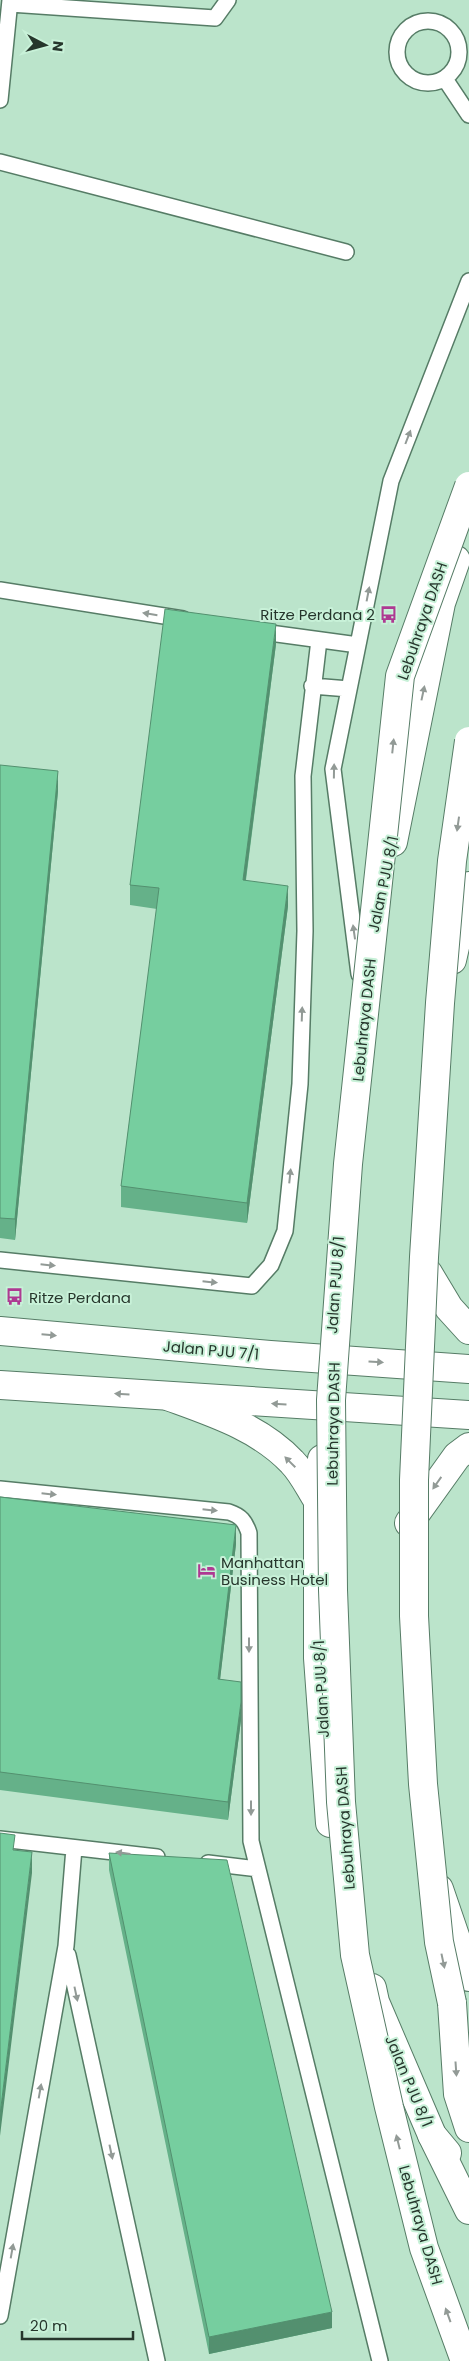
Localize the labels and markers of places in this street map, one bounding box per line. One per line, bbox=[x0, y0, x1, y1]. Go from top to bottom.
place label: Ritze Perdana 2 bbox=[260, 604, 375, 625]
bus stop icon: Ritze Perdana 2 bbox=[379, 604, 399, 624]
bus stop icon: Ritze Perdana bbox=[5, 1287, 25, 1307]
place label: Ritze Perdana bbox=[29, 1287, 131, 1308]
place label: Manhattan Business Hotel bbox=[221, 1552, 328, 1590]
hotel icon: Manhattan Business Hotel bbox=[197, 1561, 217, 1581]

